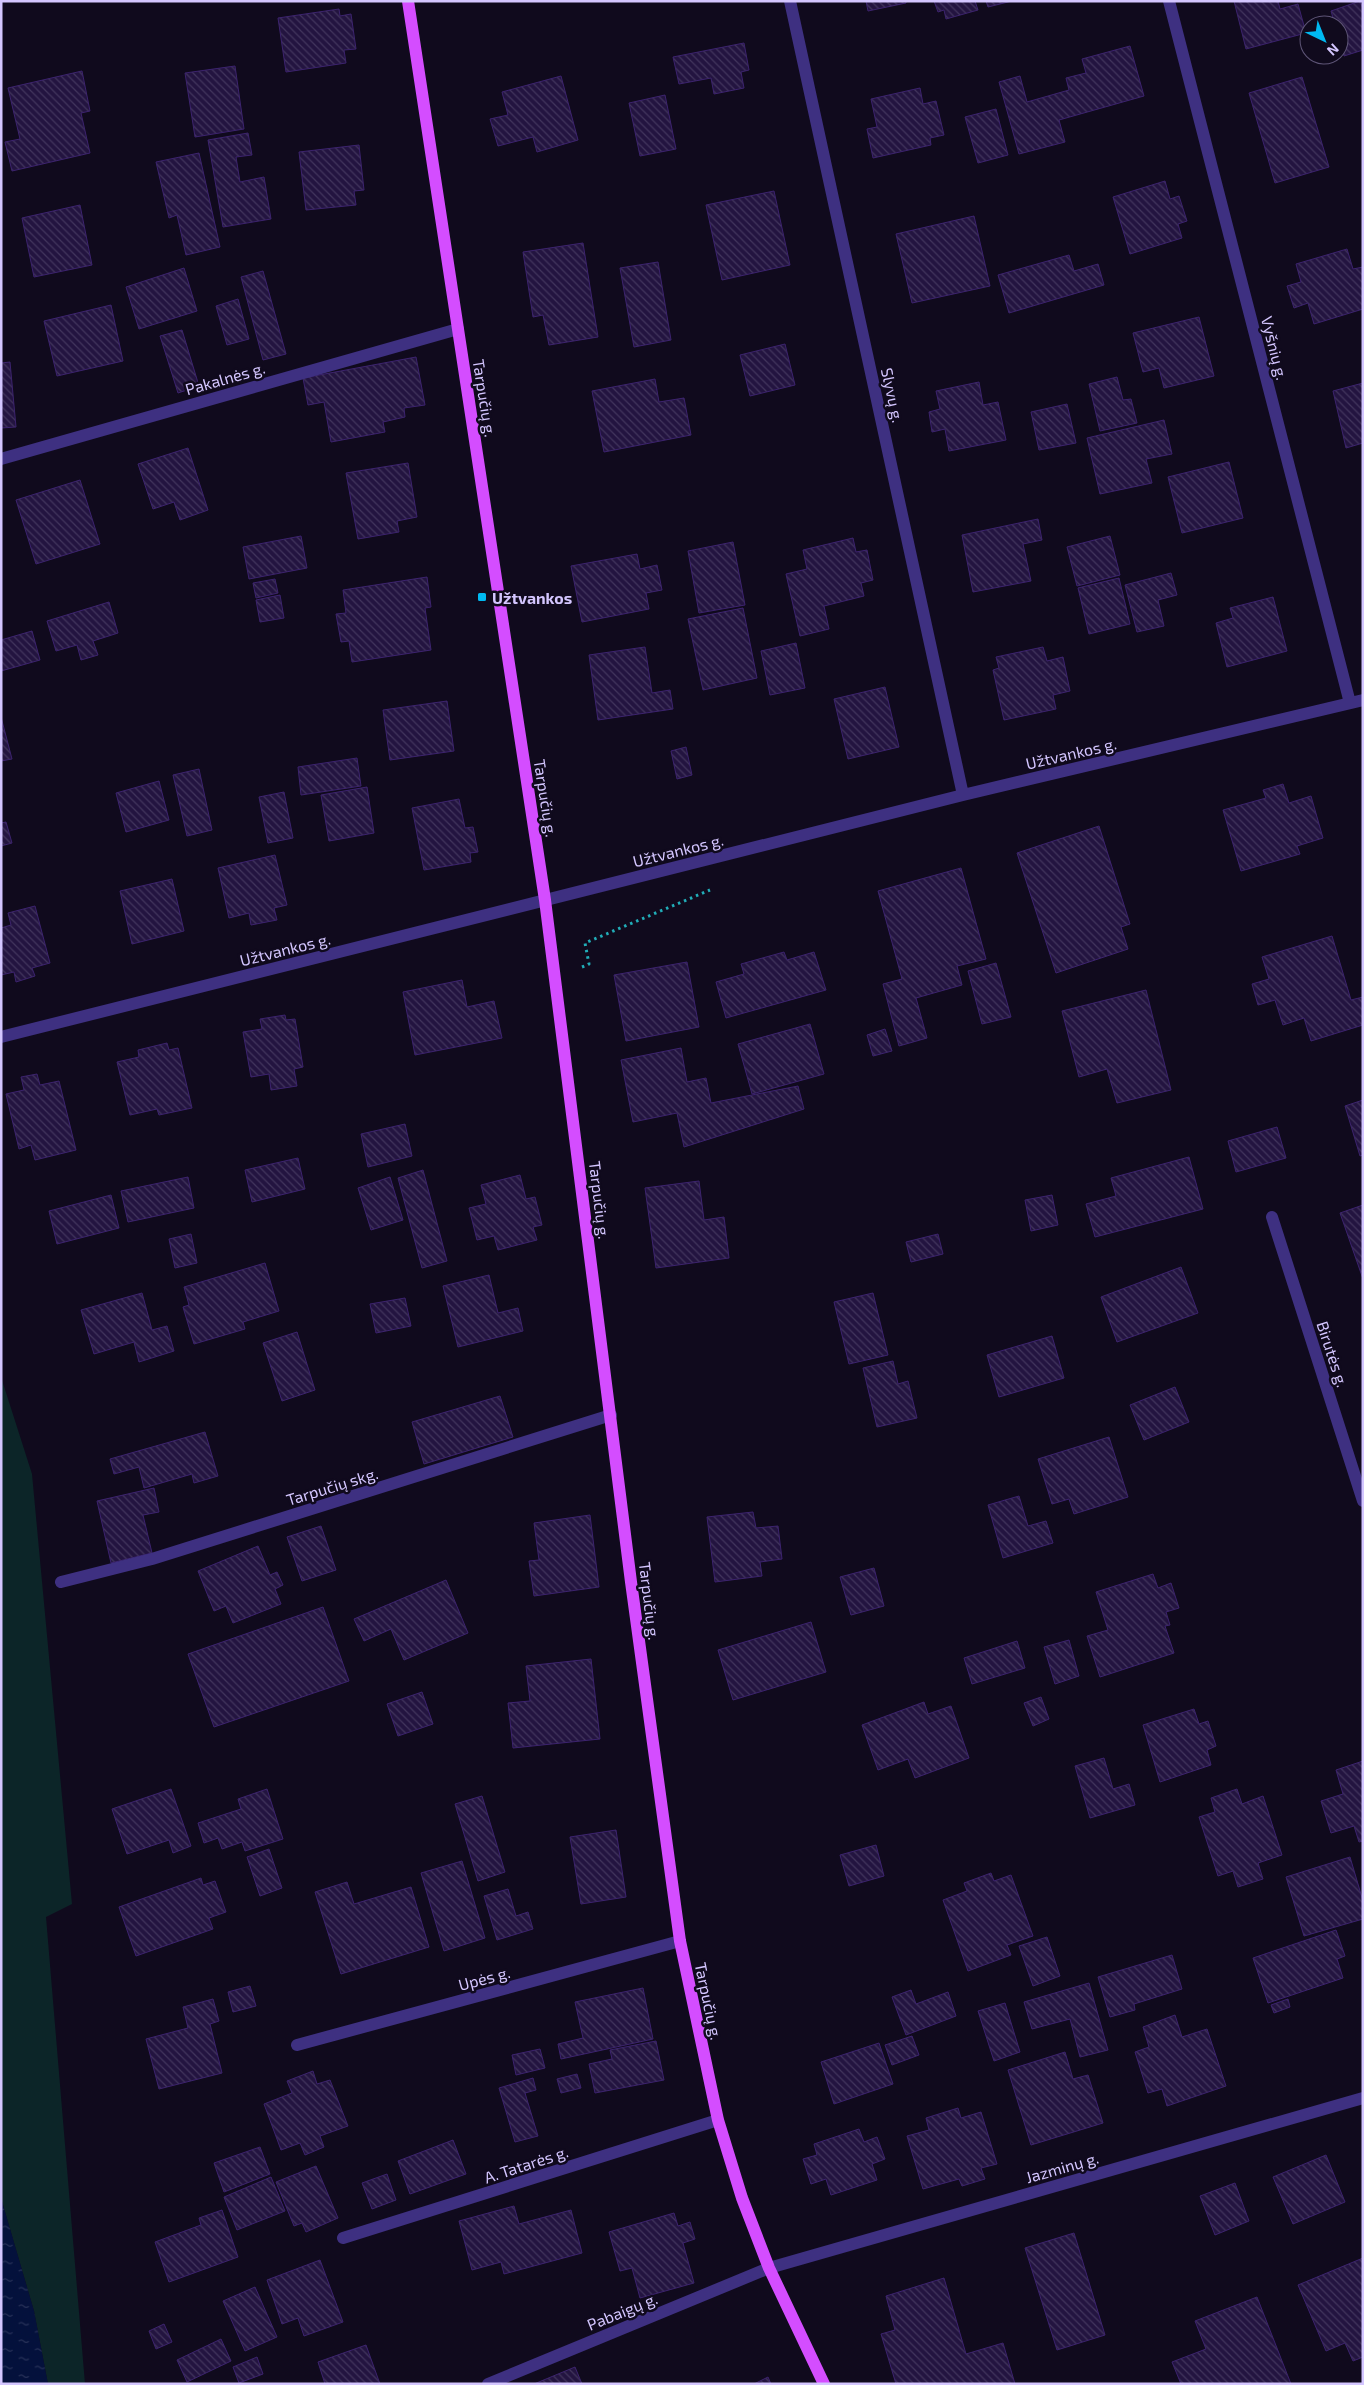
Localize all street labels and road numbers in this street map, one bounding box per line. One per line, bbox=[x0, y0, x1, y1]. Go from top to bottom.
street label: Vyšnių g. bbox=[1258, 314, 1292, 382]
street label: Pakalnės g. bbox=[183, 358, 267, 398]
street label: Tarpučių g. bbox=[469, 358, 501, 438]
street label: Slyvų g. bbox=[878, 366, 908, 424]
street label: Užtvankos g. bbox=[1024, 733, 1118, 773]
street label: Tarpučių g. bbox=[530, 758, 562, 838]
street label: Užtvankos g. bbox=[631, 830, 725, 870]
street label: Užtvankos g. bbox=[238, 929, 332, 969]
street label: Tarpučių g. bbox=[586, 1160, 614, 1240]
street label: Birutės g. bbox=[1313, 1319, 1353, 1389]
street label: Tarpučių skg. bbox=[284, 1463, 380, 1509]
street label: Tarpučių g. bbox=[636, 1561, 664, 1641]
street label: Tarpučių g. bbox=[692, 1961, 726, 2041]
street label: Upės g. bbox=[456, 1962, 512, 1994]
street label: A. Tatarės g. bbox=[482, 2141, 570, 2187]
street label: Jazminų g. bbox=[1023, 2148, 1101, 2186]
street label: Pabaigų g. bbox=[584, 2288, 660, 2334]

